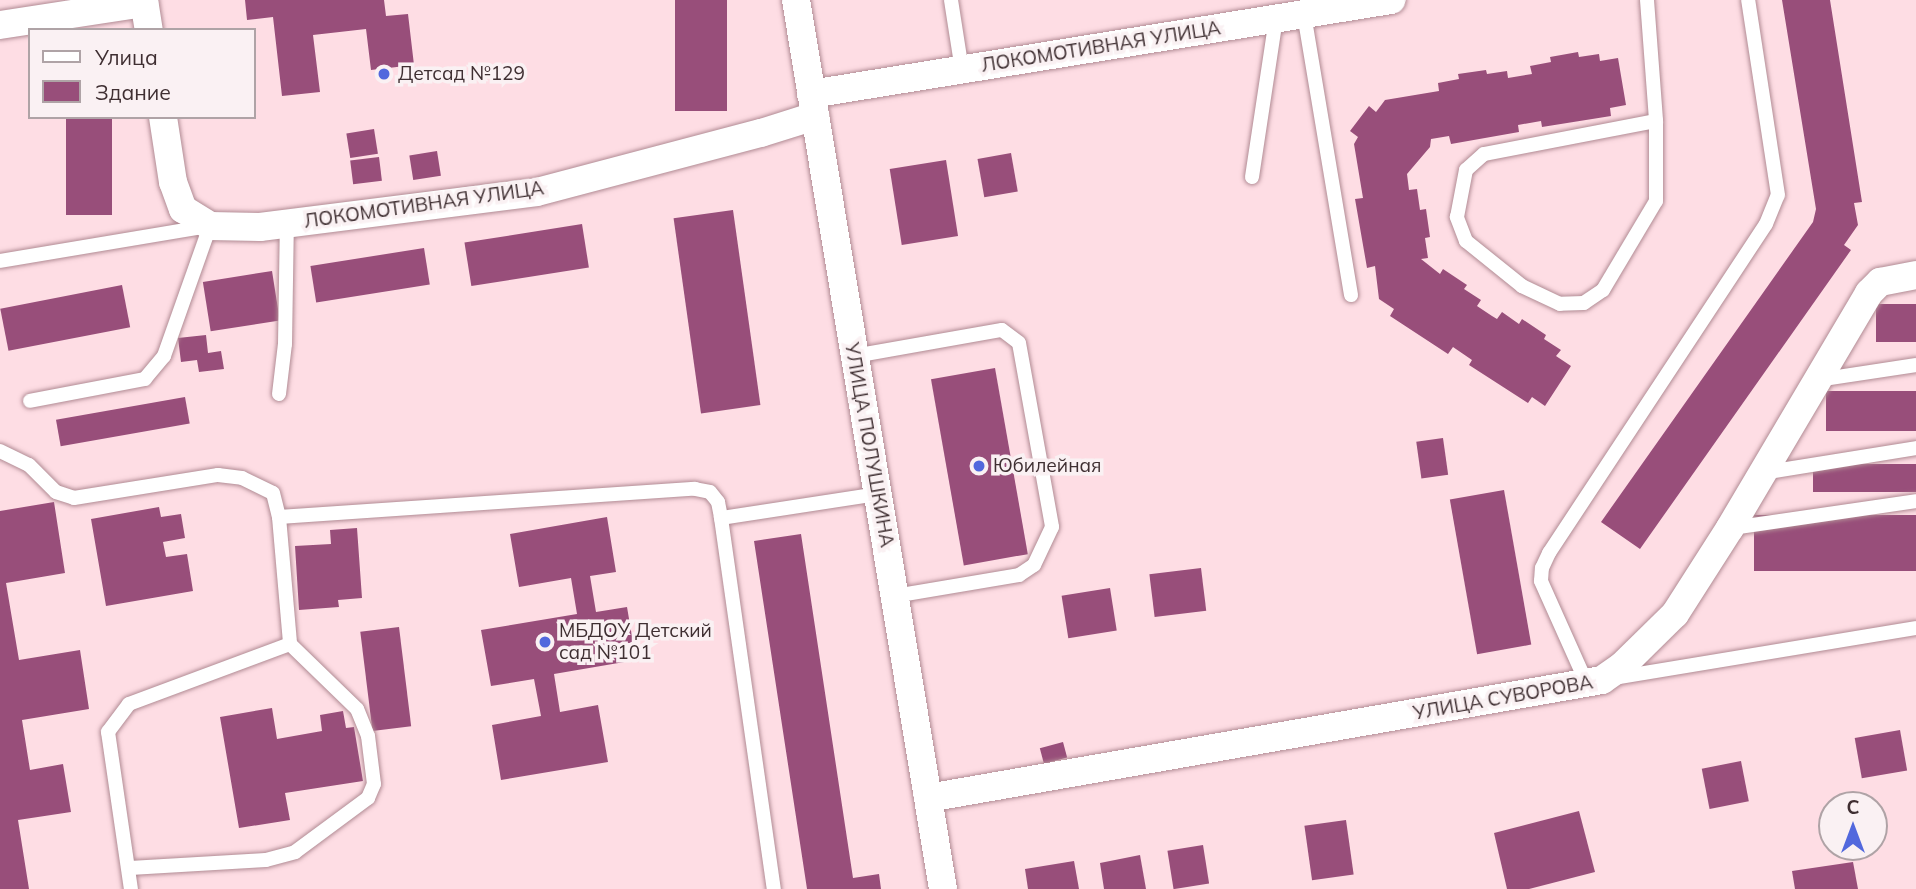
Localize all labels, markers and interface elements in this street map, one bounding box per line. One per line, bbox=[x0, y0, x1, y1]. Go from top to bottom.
street label: ЛОКОМОТИВНАЯ УЛИЦА bbox=[980, 17, 1222, 77]
legend bbox=[28, 28, 256, 119]
text: Улица bbox=[95, 44, 158, 70]
place label: Детсад №129 bbox=[398, 63, 525, 85]
marker: Детсад №129 bbox=[376, 66, 392, 82]
text: Здание bbox=[95, 79, 171, 105]
street label: ЛОКОМОТИВНАЯ УЛИЦА bbox=[303, 177, 545, 233]
street label: УЛИЦА ПОЛУШКИНА bbox=[840, 341, 898, 549]
place label: Юбилейная bbox=[993, 455, 1102, 477]
marker: Юбилейная bbox=[971, 458, 987, 474]
place label: МБДОУ Детский сад №101 bbox=[559, 620, 712, 664]
marker: МБДОУ Детский сад №101 bbox=[537, 634, 553, 650]
street label: УЛИЦА СУВОРОВА bbox=[1411, 671, 1595, 725]
north arrow bbox=[1818, 791, 1888, 861]
text: С bbox=[1846, 795, 1860, 819]

